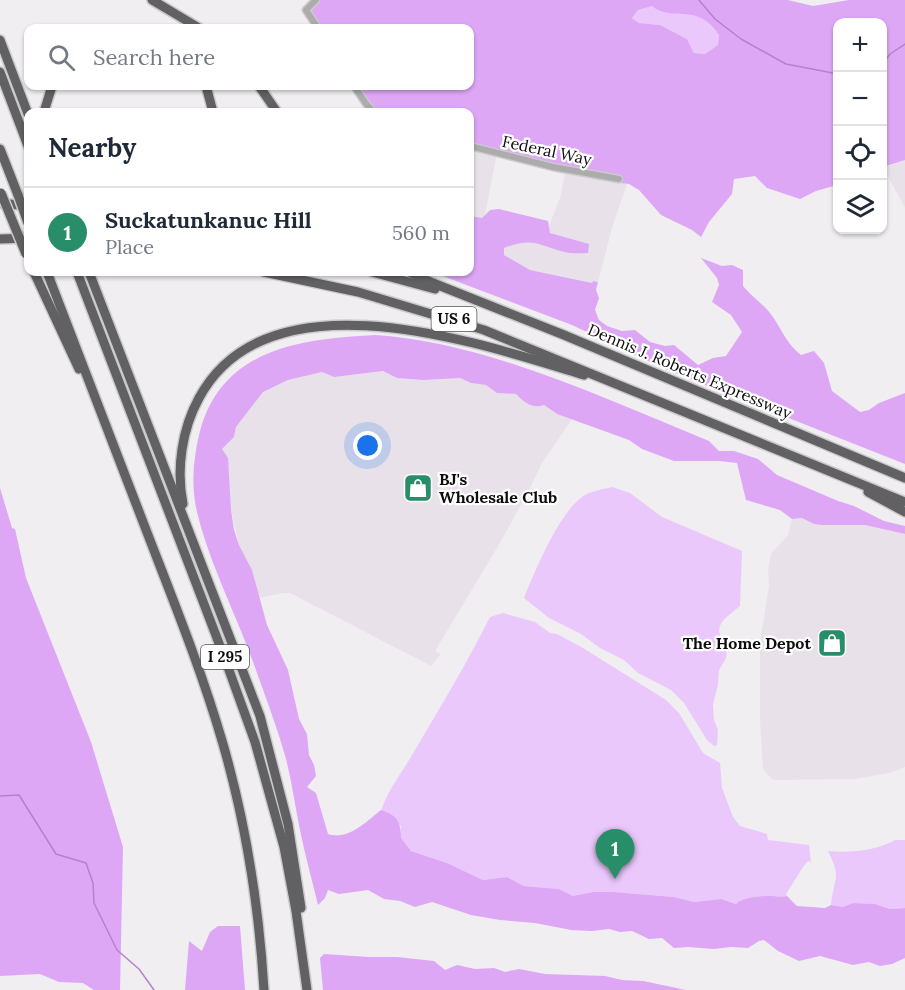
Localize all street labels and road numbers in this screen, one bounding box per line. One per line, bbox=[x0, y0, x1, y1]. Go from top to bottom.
street label: Federal Way bbox=[500, 131, 594, 169]
road number: US 6 bbox=[432, 307, 476, 331]
street label: Dennis J. Roberts Expressway bbox=[585, 319, 795, 423]
road number: I 295 bbox=[201, 645, 249, 669]

